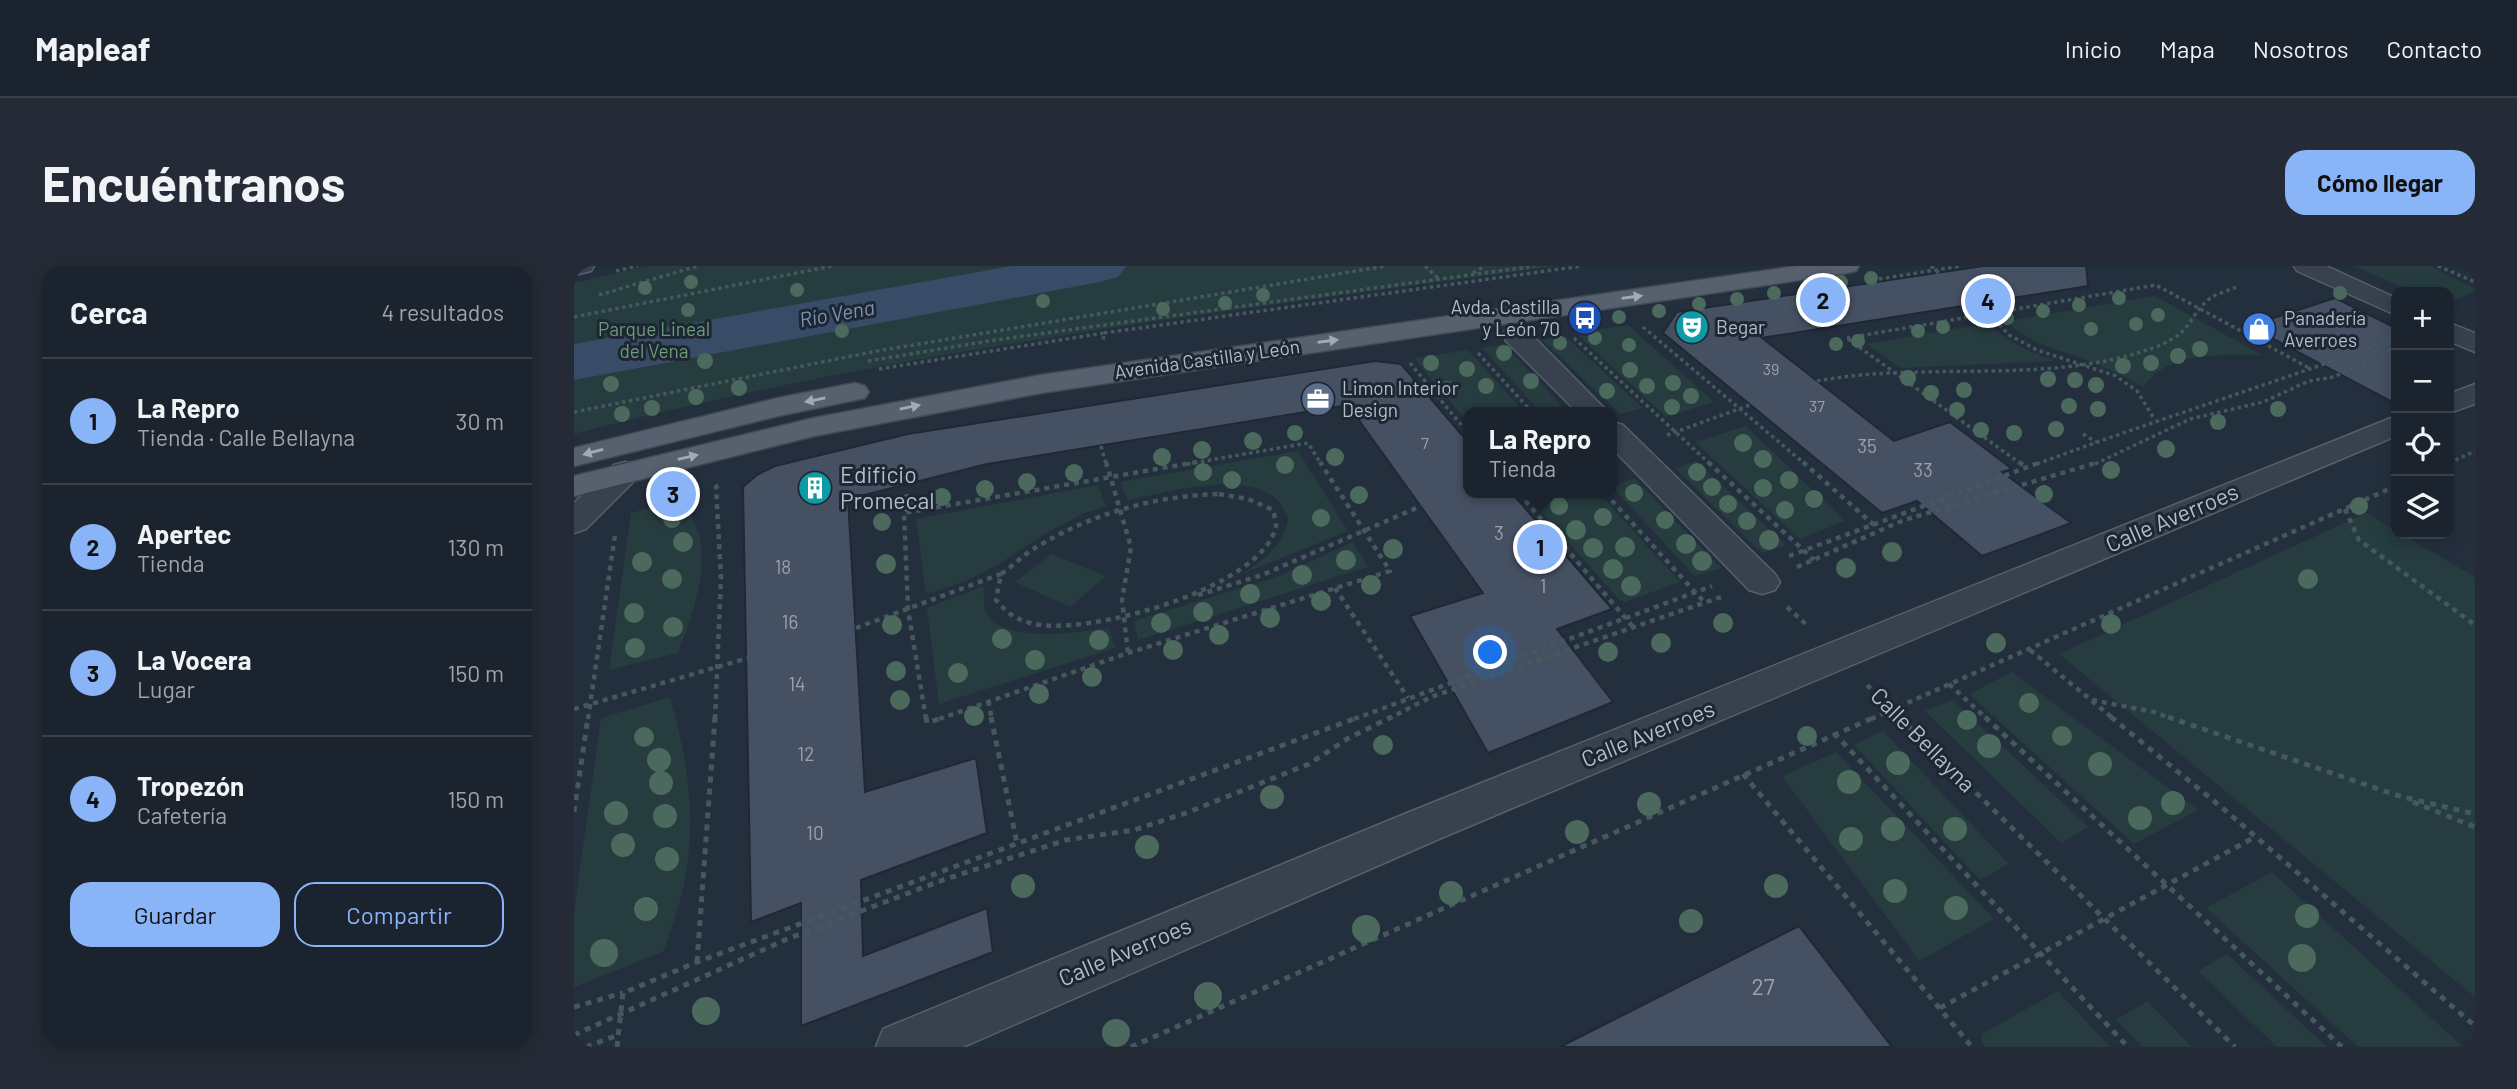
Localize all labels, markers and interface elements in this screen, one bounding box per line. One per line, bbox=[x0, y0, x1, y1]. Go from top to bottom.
text: Mapleaf bbox=[35, 28, 151, 68]
text: Inicio bbox=[2065, 34, 2122, 63]
text: Mapa bbox=[2160, 34, 2215, 63]
text: Nosotros bbox=[2253, 34, 2349, 63]
text: Contacto bbox=[2387, 34, 2482, 63]
button: Cómo llegar bbox=[2285, 150, 2475, 215]
text: Encuéntranos bbox=[42, 153, 345, 212]
pin: 2 bbox=[1800, 274, 1846, 326]
pin: 4 bbox=[1965, 275, 2011, 327]
map controls bbox=[2391, 287, 2454, 539]
button: + bbox=[2391, 287, 2454, 350]
one-way arrow bbox=[1621, 291, 1643, 302]
text: Cerca bbox=[70, 294, 148, 330]
water label: Río Vena bbox=[797, 294, 876, 331]
place label: Avda. Castilla y León 70 bbox=[1451, 295, 1560, 340]
text: 4 resultados bbox=[381, 298, 504, 326]
bus stop icon: Avda. Castilla y León 70 bbox=[1566, 299, 1604, 337]
place label: Panadería Averroes bbox=[2284, 306, 2366, 351]
theatre icon: Begar bbox=[1673, 308, 1711, 346]
shop icon: Panadería Averroes bbox=[2240, 310, 2278, 348]
place label: Begar bbox=[1716, 315, 1765, 338]
park label: Parque Lineal del Vena bbox=[598, 317, 710, 362]
street label: Avenida Castilla y León bbox=[1113, 334, 1301, 383]
one-way arrow bbox=[1317, 335, 1339, 346]
button: − bbox=[2391, 350, 2454, 413]
house number: 39 bbox=[1763, 359, 1779, 378]
place label: Limon Interior Design bbox=[1342, 376, 1459, 421]
office icon: Limon Interior Design bbox=[1299, 380, 1337, 418]
text: La Repro bbox=[137, 392, 240, 423]
one-way arrow bbox=[804, 394, 826, 405]
house number: 37 bbox=[1809, 396, 1825, 415]
one-way arrow bbox=[899, 402, 921, 413]
text: 1 bbox=[89, 407, 97, 435]
text: 30 m bbox=[456, 407, 504, 435]
popup bbox=[1463, 407, 1617, 498]
button: locate bbox=[2391, 413, 2454, 476]
text: Tienda · Calle Bellayna bbox=[137, 423, 355, 451]
text: La Repro bbox=[1489, 423, 1591, 454]
house number: 7 bbox=[1421, 433, 1429, 452]
house number: 35 bbox=[1857, 434, 1877, 457]
one-way arrow bbox=[582, 447, 604, 458]
one-way arrow bbox=[677, 452, 699, 463]
text: Tienda bbox=[1489, 454, 1556, 482]
house number: 33 bbox=[1913, 458, 1933, 481]
place label: Edificio Promecal bbox=[840, 460, 935, 514]
pin: 3 bbox=[650, 468, 696, 520]
building icon: Edificio Promecal bbox=[796, 469, 834, 507]
button: layers bbox=[2391, 476, 2454, 539]
street label: Calle Averroes bbox=[2101, 477, 2242, 558]
text: Apertec bbox=[137, 518, 231, 549]
house number: 3 bbox=[1494, 521, 1504, 544]
pin: 1 bbox=[1517, 521, 1563, 573]
text: 2 bbox=[87, 533, 99, 561]
text: 130 m bbox=[447, 533, 504, 561]
text: Tienda bbox=[137, 549, 204, 577]
house number: 18 bbox=[775, 555, 791, 578]
house number: 1 bbox=[1540, 574, 1546, 597]
house number: 16 bbox=[782, 610, 798, 633]
your location bbox=[1473, 635, 1507, 669]
text: La Vocera bbox=[137, 644, 251, 675]
text: 3 bbox=[87, 659, 99, 687]
text: 150 m bbox=[448, 659, 504, 687]
house number: 14 bbox=[788, 672, 806, 695]
text: Lugar bbox=[137, 675, 195, 703]
street label: Calle Bellayna bbox=[1866, 681, 1982, 797]
street label: Calle Averroes bbox=[1577, 694, 1718, 773]
house number: 12 bbox=[798, 742, 814, 765]
text: Tropezón bbox=[137, 770, 244, 801]
text: 4 bbox=[86, 785, 100, 813]
text: 150 m bbox=[448, 785, 504, 813]
text: Cafetería bbox=[137, 801, 227, 829]
house number: 10 bbox=[806, 821, 824, 844]
button: Guardar bbox=[70, 882, 280, 947]
button: Compartir bbox=[294, 882, 504, 947]
street label: Calle Averroes bbox=[1054, 911, 1195, 992]
house number: 27 bbox=[1751, 972, 1775, 1000]

